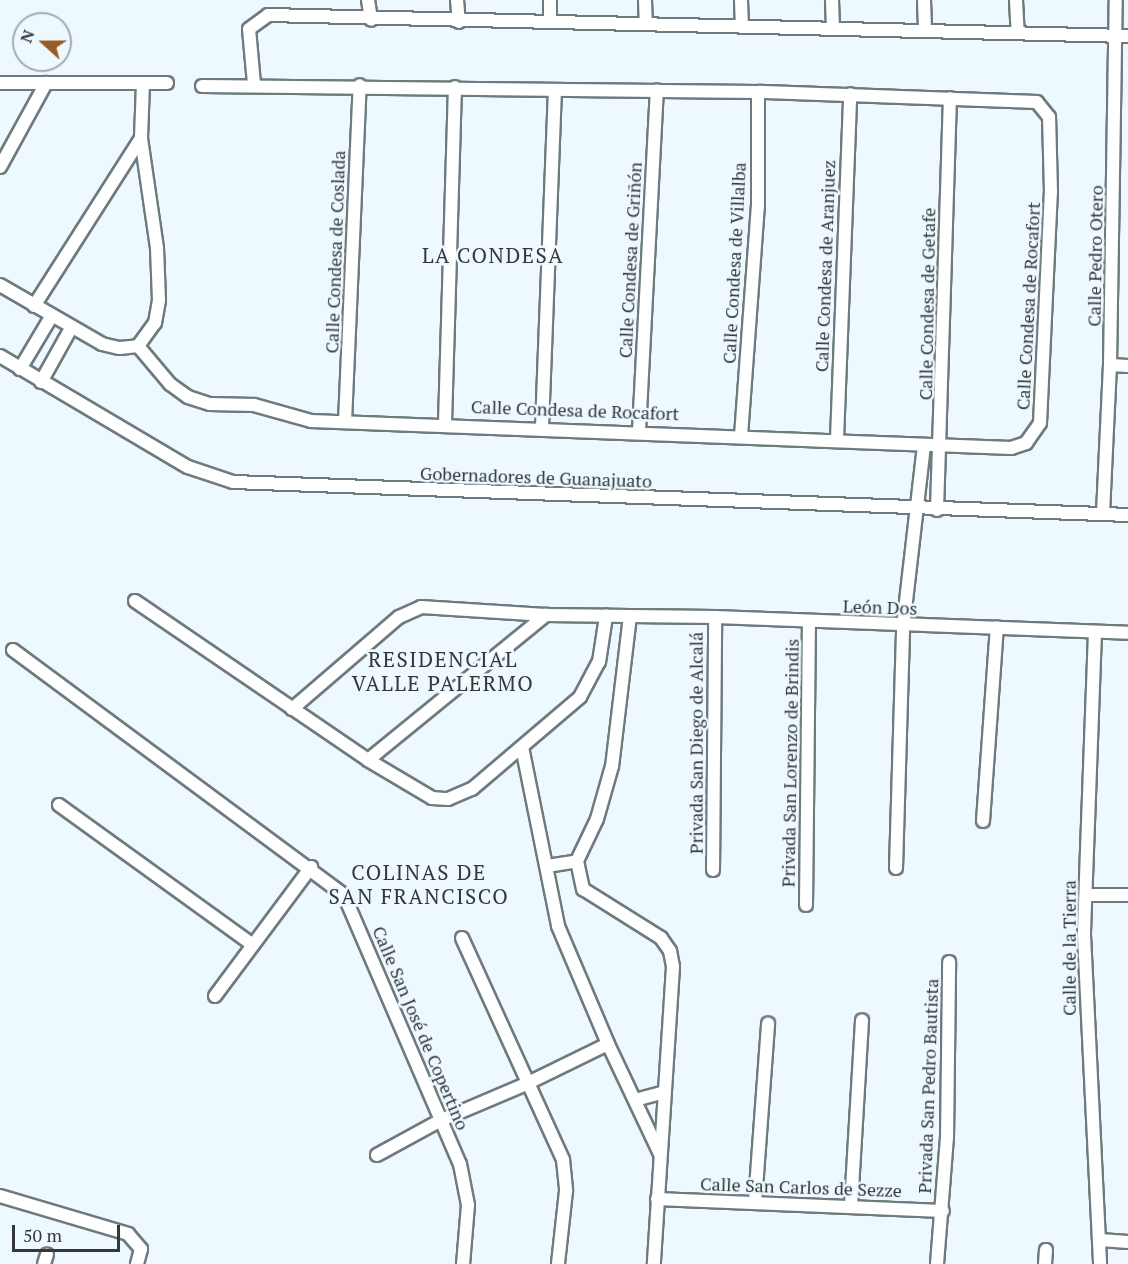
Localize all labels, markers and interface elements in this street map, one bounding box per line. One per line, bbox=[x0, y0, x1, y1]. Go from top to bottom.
north arrow bbox=[12, 12, 72, 72]
text: N bbox=[15, 27, 40, 46]
street label: Calle Condesa de Coslada bbox=[321, 150, 349, 354]
street label: Calle Condesa de Aranjuez bbox=[810, 159, 840, 373]
street label: Calle Condesa de Griñón bbox=[614, 161, 646, 359]
street label: Calle Condesa de Villalba bbox=[718, 161, 750, 365]
street label: Calle Pedro Otero bbox=[1083, 185, 1107, 327]
street label: Calle Condesa de Rocafort bbox=[1012, 201, 1044, 411]
street label: Calle Condesa de Getafe bbox=[915, 208, 939, 400]
district label: LA CONDESA bbox=[422, 242, 564, 268]
street label: Calle Condesa de Rocafort bbox=[470, 396, 680, 424]
street label: Gobernadores de Guanajuato bbox=[420, 462, 652, 492]
street label: León Dos bbox=[842, 595, 918, 619]
street label: Privada San Diego de Alcalá bbox=[685, 632, 707, 854]
street label: Privada San Lorenzo de Brindis bbox=[777, 639, 803, 887]
district label: RESIDENCIAL VALLE PALERMO bbox=[352, 646, 534, 696]
district label: COLINAS DE SAN FRANCISCO bbox=[329, 859, 509, 909]
street label: Calle de la Tierra bbox=[1058, 880, 1080, 1016]
street label: Calle San José de Copertino bbox=[368, 923, 474, 1133]
street label: Privada San Pedro Bautista bbox=[913, 978, 943, 1194]
street label: Calle San Carlos de Sezze bbox=[700, 1173, 902, 1201]
scale bar bbox=[15, 1213, 123, 1251]
text: 50 m bbox=[23, 1223, 62, 1247]

